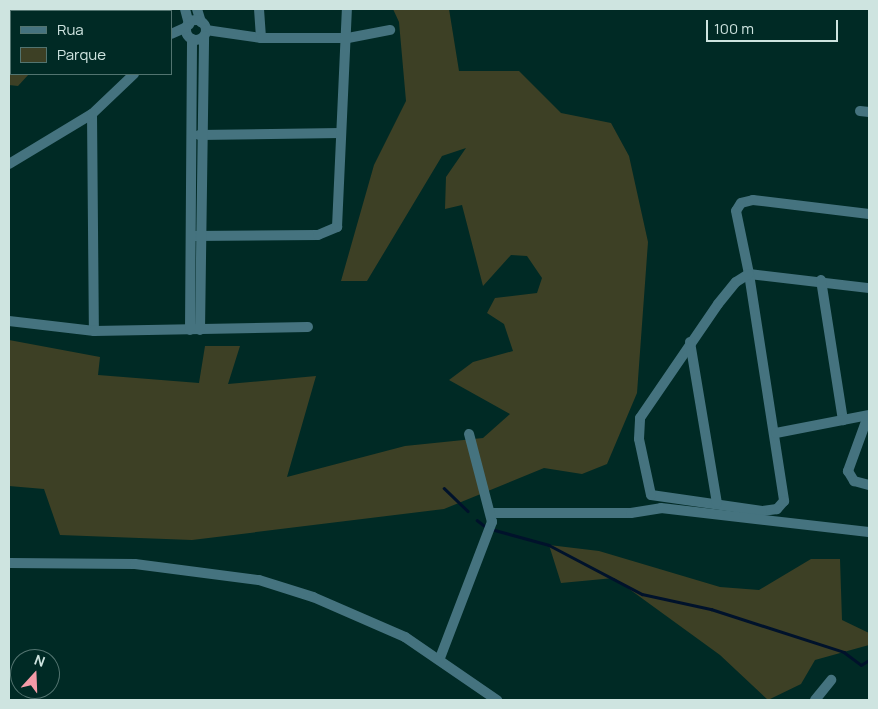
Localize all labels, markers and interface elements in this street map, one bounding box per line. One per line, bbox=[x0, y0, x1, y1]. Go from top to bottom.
legend bbox=[10, 10, 172, 75]
scale bar bbox=[708, 10, 840, 42]
text: 100 m bbox=[714, 18, 754, 39]
text: Rua bbox=[57, 19, 84, 40]
text: Parque bbox=[57, 44, 106, 65]
north arrow bbox=[10, 649, 60, 699]
text: N bbox=[32, 650, 48, 671]

